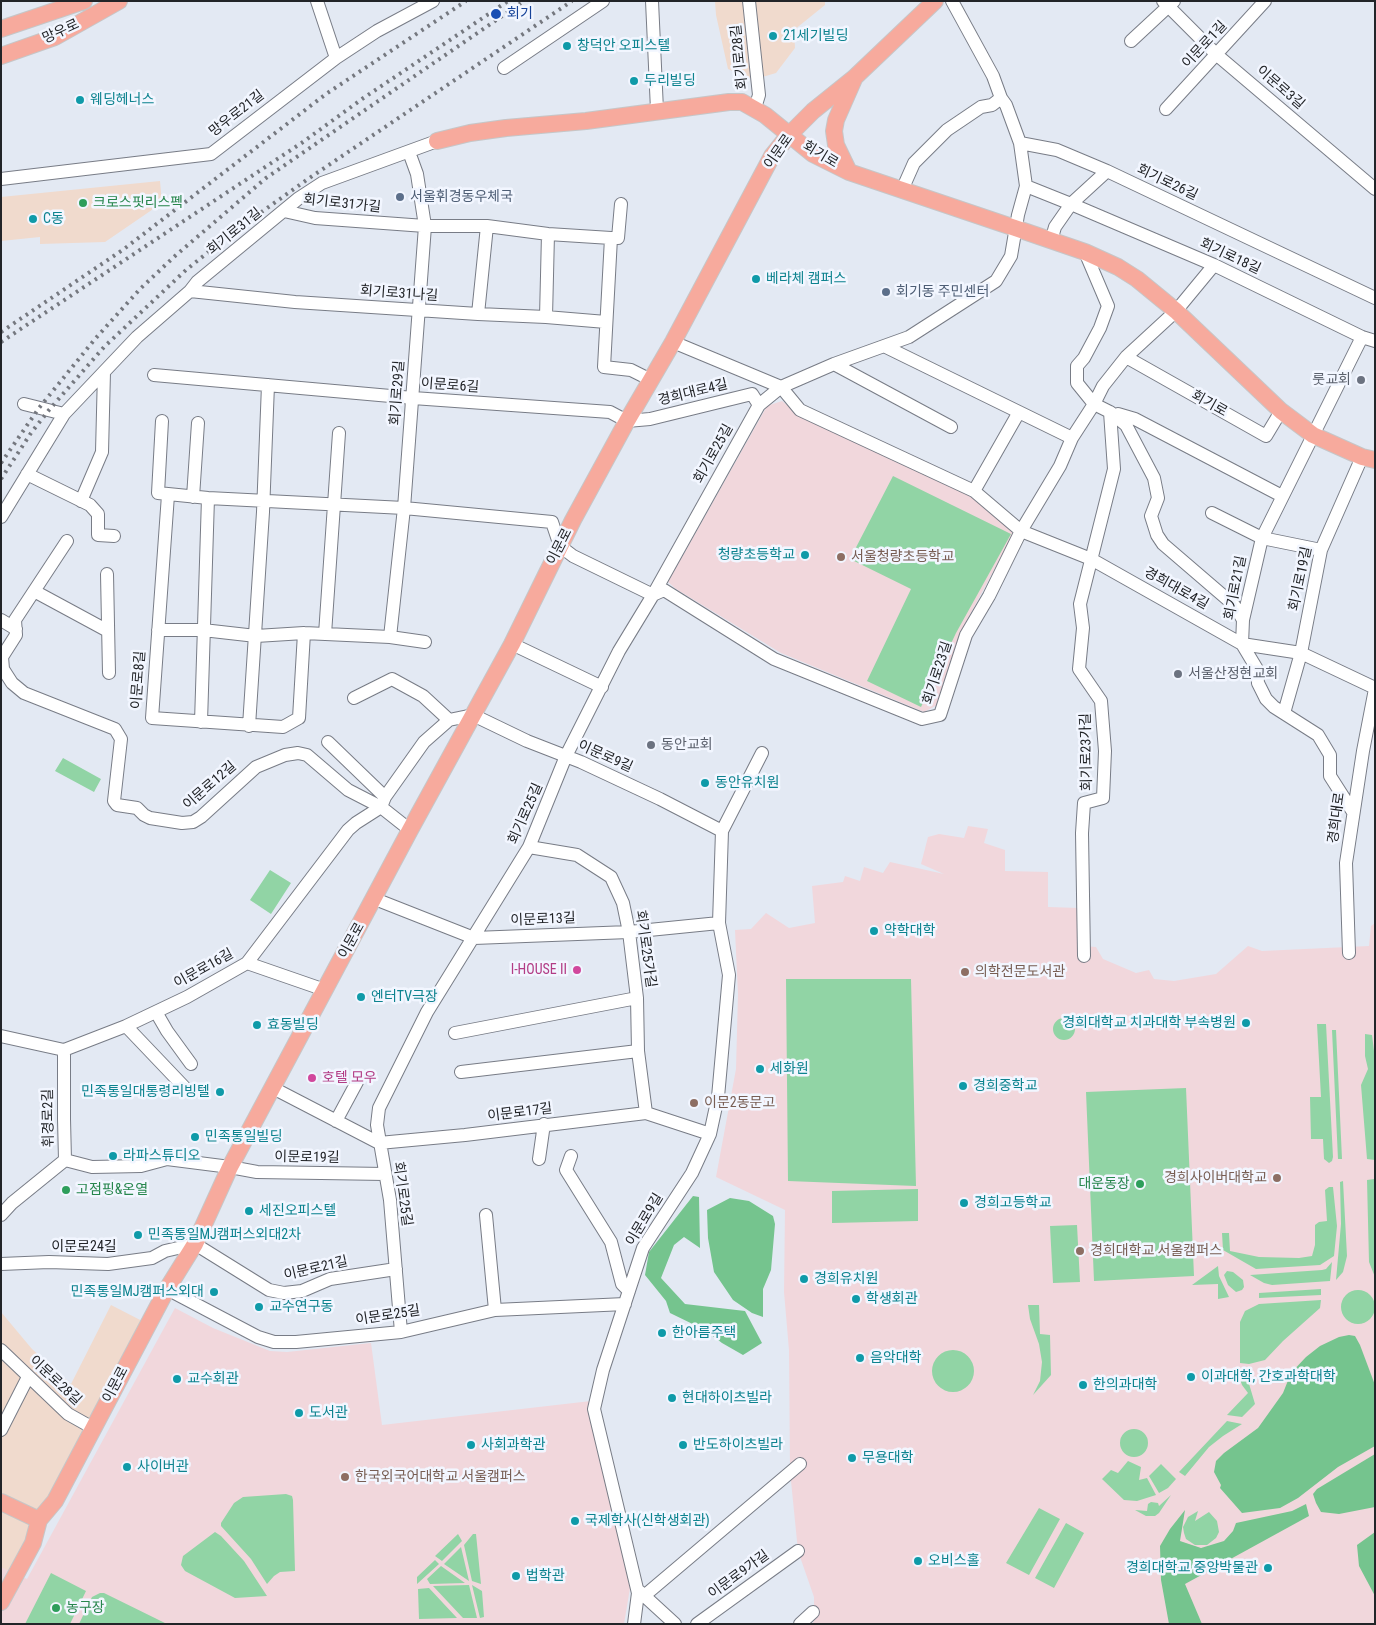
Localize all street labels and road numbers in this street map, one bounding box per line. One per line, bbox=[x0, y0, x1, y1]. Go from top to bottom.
street label: 망우로 bbox=[40, 16, 82, 48]
street label: 이문로1길 bbox=[1179, 18, 1231, 72]
street label: 회기로28길 bbox=[728, 24, 752, 90]
street label: 이문로3길 bbox=[1252, 62, 1308, 114]
street label: 망우로21길 bbox=[206, 87, 268, 141]
street label: 이문로 bbox=[761, 131, 797, 173]
street label: 회기로 bbox=[799, 138, 841, 172]
street label: 회기로26길 bbox=[1134, 162, 1200, 204]
street label: 회기로31가길 bbox=[302, 192, 382, 216]
street label: 회기로31길 bbox=[204, 205, 266, 259]
street label: 회기로18길 bbox=[1197, 236, 1263, 278]
street label: 회기로31나길 bbox=[359, 283, 439, 305]
street label: 회기로29길 bbox=[387, 360, 409, 426]
street label: 이문로6길 bbox=[420, 376, 480, 396]
street label: 경희대로4길 bbox=[656, 376, 730, 410]
street label: 회기로 bbox=[1188, 387, 1230, 421]
street label: 회기로25길 bbox=[691, 421, 737, 487]
street label: 이문로 bbox=[544, 526, 576, 568]
street label: 회기로19길 bbox=[1286, 545, 1316, 613]
street label: 회기로21길 bbox=[1222, 554, 1250, 622]
street label: 경희대로4길 bbox=[1141, 564, 1211, 614]
street label: 회기로23길 bbox=[920, 639, 956, 707]
street label: 이문로8길 bbox=[129, 650, 149, 710]
street label: 회기로23가길 bbox=[1078, 713, 1096, 791]
street label: 이문로9길 bbox=[575, 737, 635, 777]
street label: 이문로12길 bbox=[180, 758, 240, 814]
street label: 회기로25길 bbox=[505, 781, 547, 847]
street label: 경희대로 bbox=[1325, 791, 1349, 845]
street label: 회기로25가길 bbox=[631, 909, 659, 989]
street label: 이문로13길 bbox=[510, 910, 576, 930]
street label: 이문로 bbox=[335, 920, 369, 962]
street label: 이문로16길 bbox=[171, 946, 237, 992]
street label: 휘경로2길 bbox=[40, 1089, 58, 1147]
street label: 이문로17길 bbox=[487, 1101, 553, 1125]
street label: 이문로19길 bbox=[274, 1149, 340, 1167]
street label: 회기로25길 bbox=[389, 1160, 415, 1228]
street label: 이문로9길 bbox=[623, 1191, 667, 1249]
street label: 이문로24길 bbox=[51, 1239, 117, 1255]
street label: 이문로21길 bbox=[282, 1253, 350, 1285]
street label: 이문로25길 bbox=[354, 1303, 422, 1329]
street label: 이문로28길 bbox=[25, 1353, 85, 1409]
street label: 이문로 bbox=[100, 1364, 132, 1406]
street label: 이문로9가길 bbox=[705, 1547, 773, 1603]

